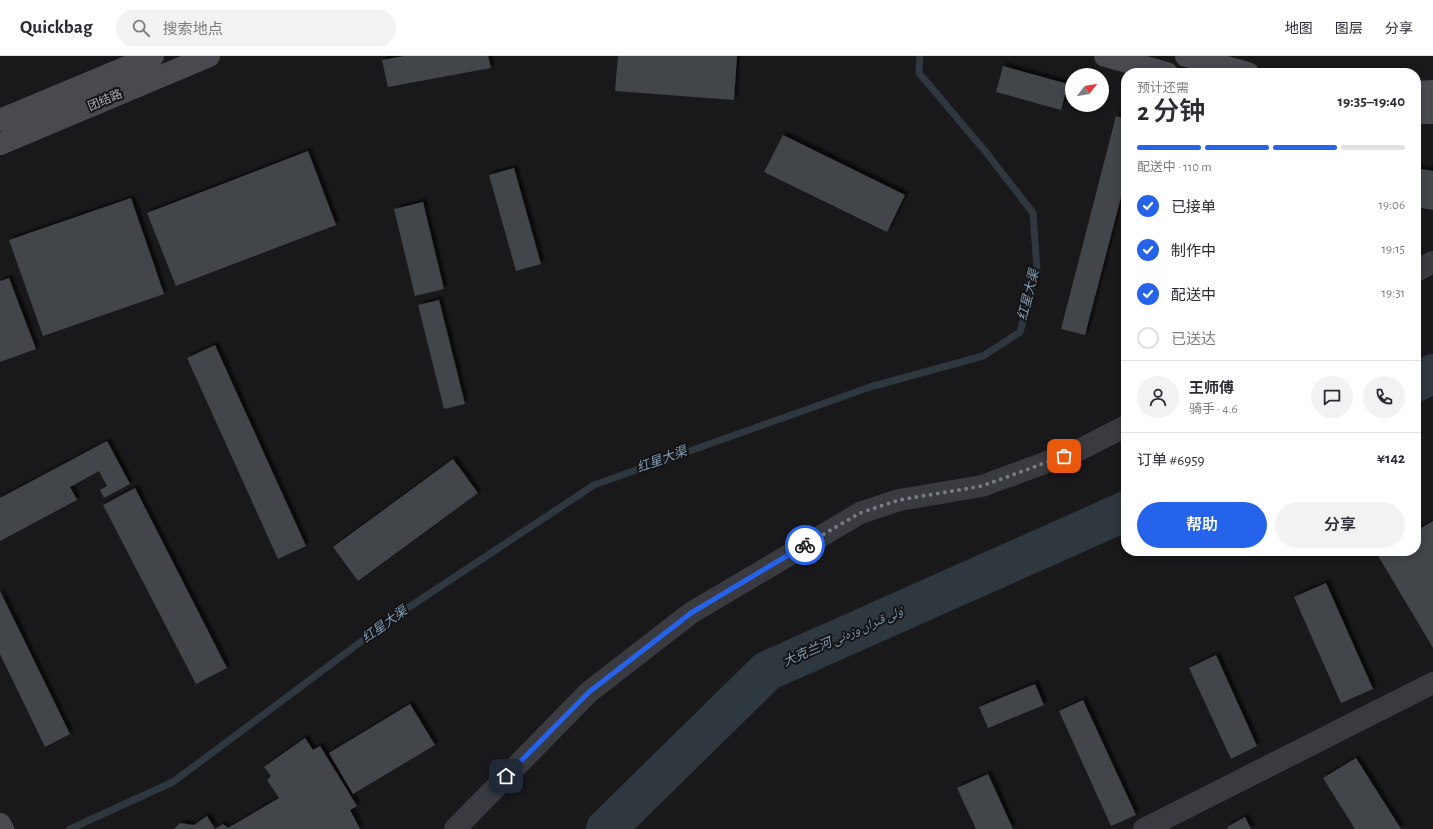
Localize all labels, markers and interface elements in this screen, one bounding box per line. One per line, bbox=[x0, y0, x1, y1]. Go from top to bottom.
search box bbox=[116, 10, 396, 46]
icon: search bbox=[130, 17, 152, 39]
text: Quickbag bbox=[20, 18, 92, 37]
text: 搜索地点 bbox=[162, 22, 222, 37]
text: 地图 bbox=[1285, 22, 1313, 36]
text: 图层 bbox=[1335, 22, 1363, 36]
text: 分享 bbox=[1385, 22, 1413, 36]
north arrow bbox=[1065, 68, 1109, 112]
map controls bbox=[1065, 68, 1109, 112]
text: 预计还需 bbox=[1137, 82, 1189, 95]
street label: 团结路 bbox=[86, 87, 124, 113]
text: 19:35–19:40 bbox=[1338, 94, 1405, 109]
text: 2 分钟 bbox=[1137, 99, 1205, 125]
text: 配送中 · 110 m bbox=[1137, 161, 1212, 174]
icon: check bbox=[1137, 195, 1159, 217]
text: 19:06 bbox=[1378, 199, 1405, 212]
text: 已接单 bbox=[1171, 200, 1216, 215]
icon: check bbox=[1137, 239, 1159, 261]
text: 19:15 bbox=[1382, 243, 1405, 256]
text: 制作中 bbox=[1171, 244, 1216, 259]
water label: 红星大渠 bbox=[1015, 266, 1042, 322]
icon: check bbox=[1137, 283, 1159, 305]
text: 19:31 bbox=[1382, 287, 1405, 300]
text: 配送中 bbox=[1171, 288, 1216, 303]
text: 已送达 bbox=[1171, 332, 1216, 347]
button: person bbox=[1137, 376, 1179, 418]
button: chat bbox=[1311, 376, 1353, 418]
button: phone bbox=[1363, 376, 1405, 418]
text: 王师傅 bbox=[1189, 381, 1234, 396]
text: 骑手 · 4.6 bbox=[1189, 403, 1238, 416]
pin bbox=[1047, 439, 1081, 473]
water label: 红星大渠 bbox=[635, 443, 691, 475]
icon: bag bbox=[1053, 445, 1075, 467]
text: ¥142 bbox=[1377, 451, 1405, 466]
text: 订单 #6959 bbox=[1137, 453, 1205, 468]
button: 帮助 bbox=[1137, 502, 1267, 548]
button: 分享 bbox=[1275, 502, 1405, 548]
courier bbox=[785, 525, 825, 565]
icon: bike bbox=[794, 534, 816, 556]
water label: 红星大渠 bbox=[360, 602, 411, 646]
water label: 大克兰河 ۇلى قىران وزەنى bbox=[781, 603, 907, 670]
pin bbox=[489, 759, 523, 793]
icon: home bbox=[495, 765, 517, 787]

